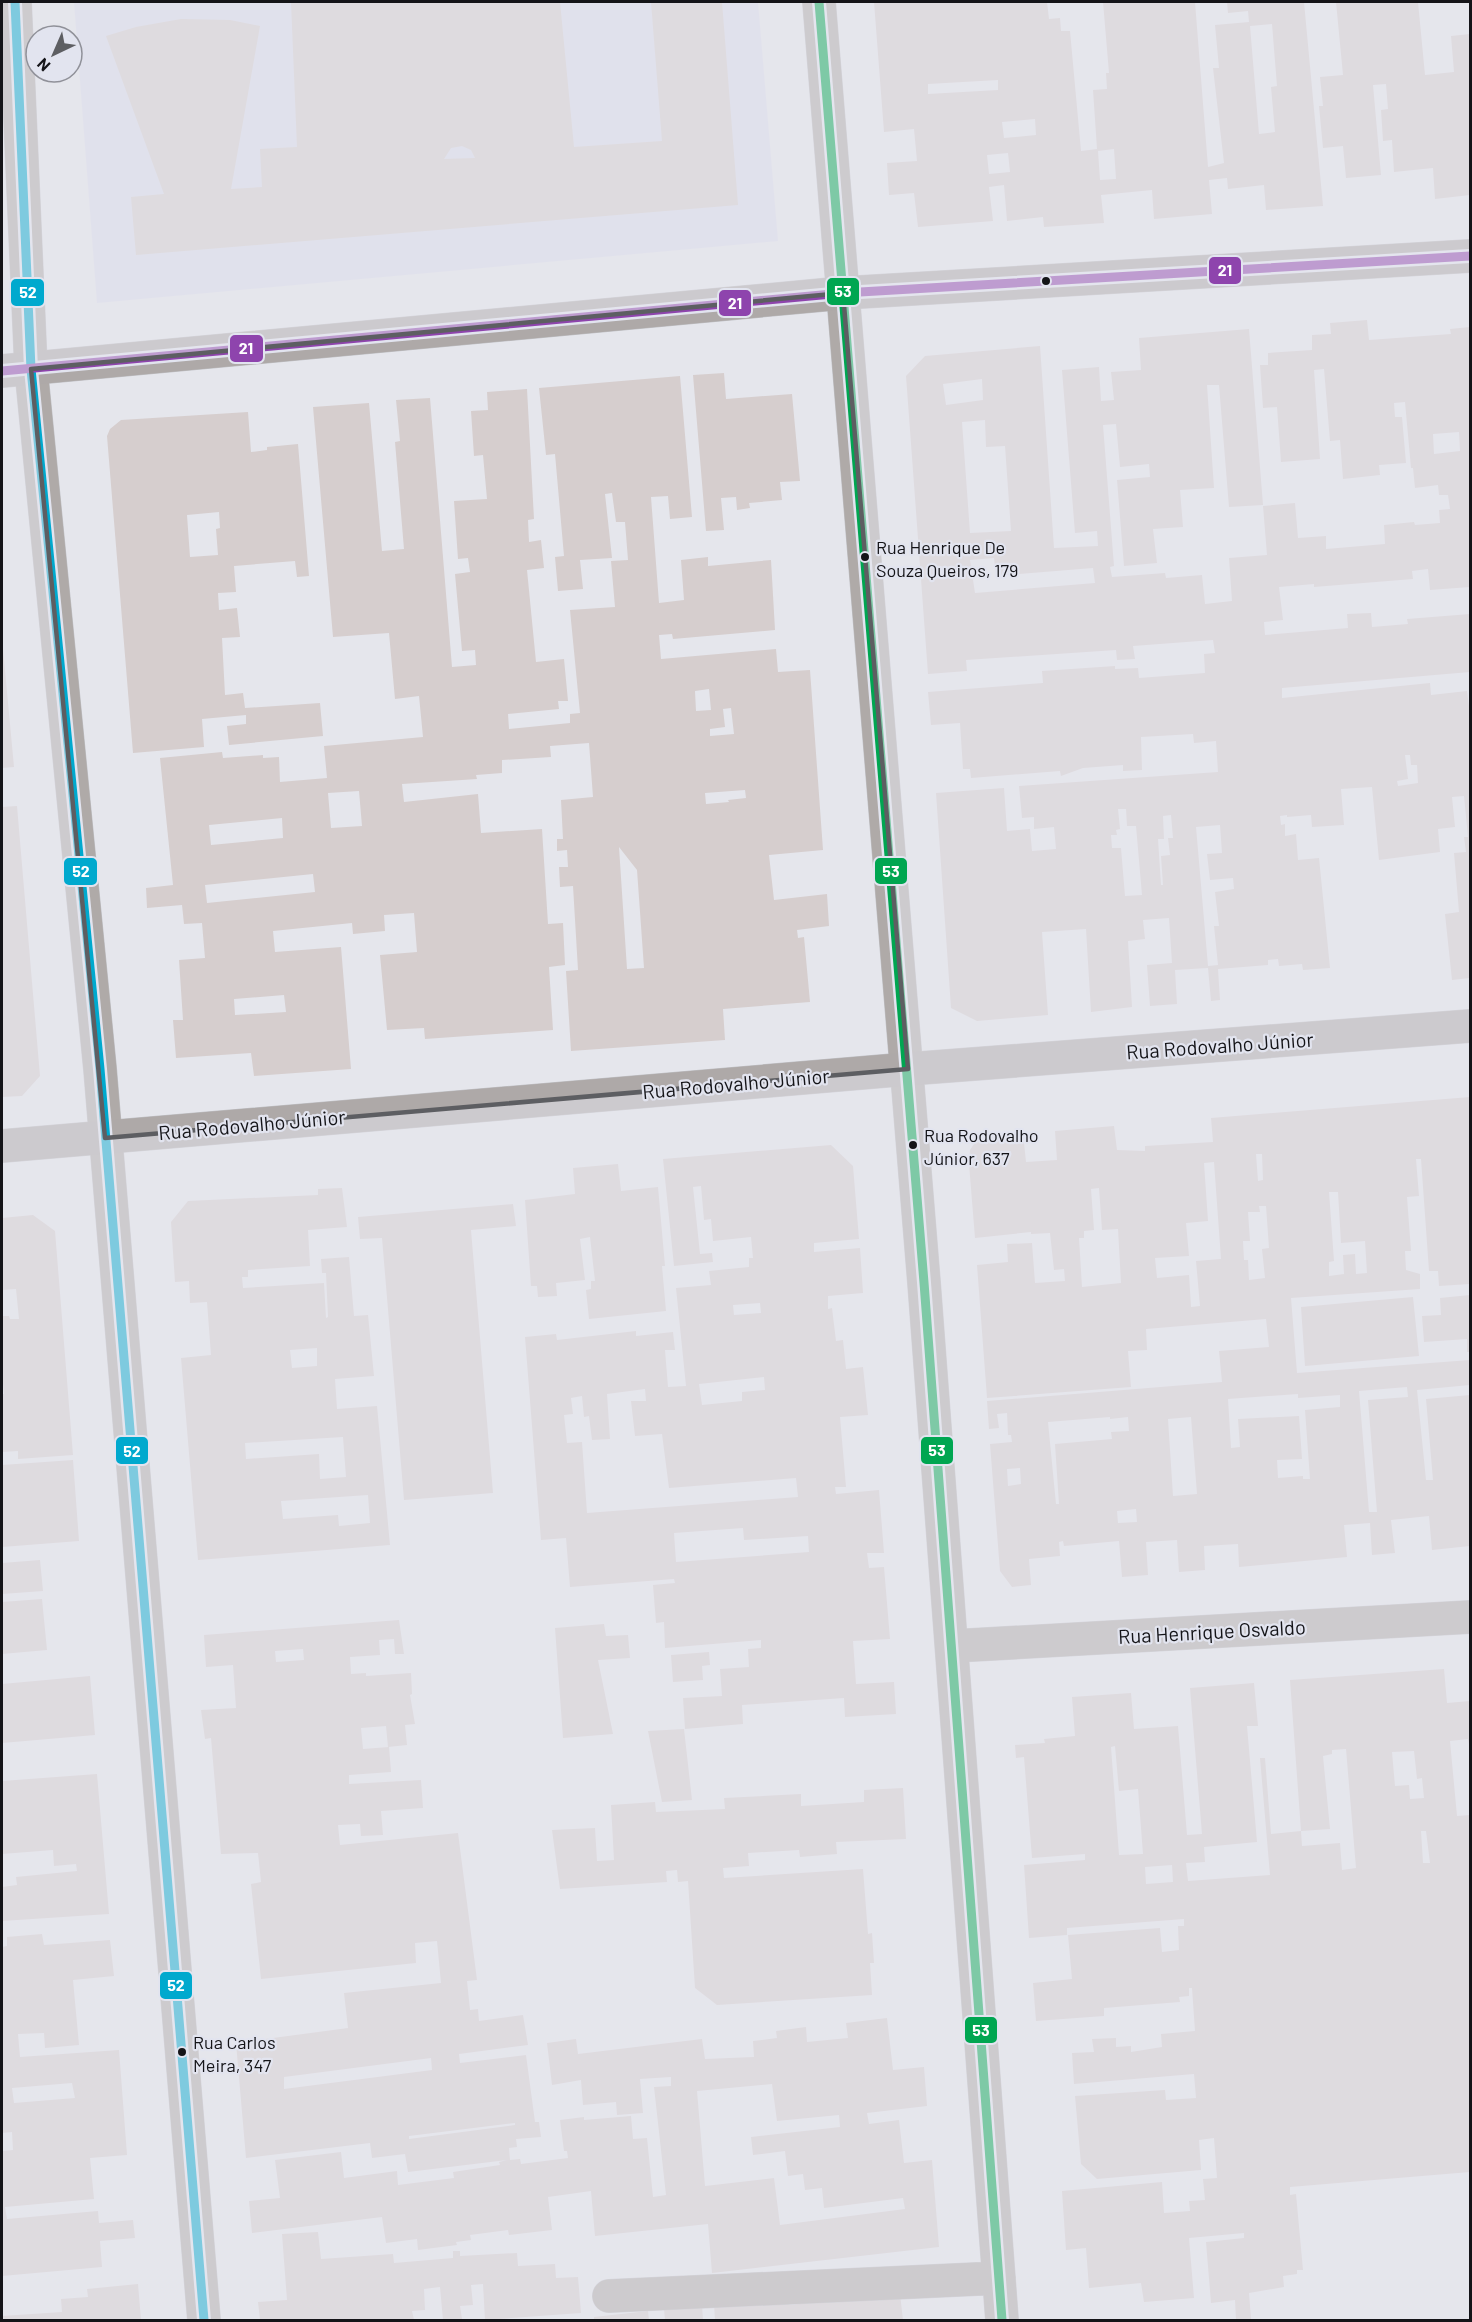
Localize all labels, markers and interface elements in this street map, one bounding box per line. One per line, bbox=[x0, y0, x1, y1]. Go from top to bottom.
north arrow bbox=[24, 24, 84, 84]
text: N bbox=[33, 55, 54, 76]
line badge: 21 bbox=[1208, 256, 1242, 285]
text: 21 bbox=[1218, 260, 1232, 279]
unlabelled marker bbox=[1040, 275, 1052, 287]
line badge: 53 bbox=[826, 277, 860, 306]
line badge: 52 bbox=[10, 278, 45, 307]
text: 53 bbox=[834, 281, 852, 300]
text: 52 bbox=[19, 282, 37, 301]
line badge: 21 bbox=[718, 289, 752, 317]
text: 21 bbox=[728, 293, 742, 312]
line badge: 21 bbox=[229, 334, 264, 363]
text: 21 bbox=[239, 338, 253, 357]
place label: Rua Henrique De Souza Queiros, 179 bbox=[876, 536, 1018, 581]
marker: Rua Henrique De Souza Queiros, 179 bbox=[859, 551, 871, 563]
line badge: 52 bbox=[63, 857, 98, 886]
line badge: 53 bbox=[874, 857, 908, 885]
text: 52 bbox=[72, 861, 90, 880]
text: 53 bbox=[882, 861, 900, 880]
street label: Rua Rodovalho Júnior bbox=[1125, 1026, 1314, 1064]
street label: Rua Rodovalho Júnior bbox=[641, 1063, 830, 1103]
street label: Rua Rodovalho Júnior bbox=[157, 1104, 346, 1144]
place label: Rua Rodovalho Júnior, 637 bbox=[924, 1124, 1039, 1169]
marker: Rua Rodovalho Júnior, 637 bbox=[907, 1139, 919, 1151]
line badge: 52 bbox=[115, 1436, 149, 1465]
line badge: 53 bbox=[920, 1436, 954, 1465]
text: 53 bbox=[928, 1440, 946, 1459]
text: 52 bbox=[123, 1441, 141, 1460]
street label: Rua Henrique Osvaldo bbox=[1118, 1614, 1306, 1648]
line badge: 52 bbox=[159, 1971, 193, 2000]
text: 52 bbox=[167, 1975, 185, 1994]
line badge: 53 bbox=[964, 2016, 998, 2044]
text: 53 bbox=[972, 2020, 990, 2039]
place label: Rua Carlos Meira, 347 bbox=[193, 2031, 276, 2076]
marker: Rua Carlos Meira, 347 bbox=[176, 2046, 188, 2058]

